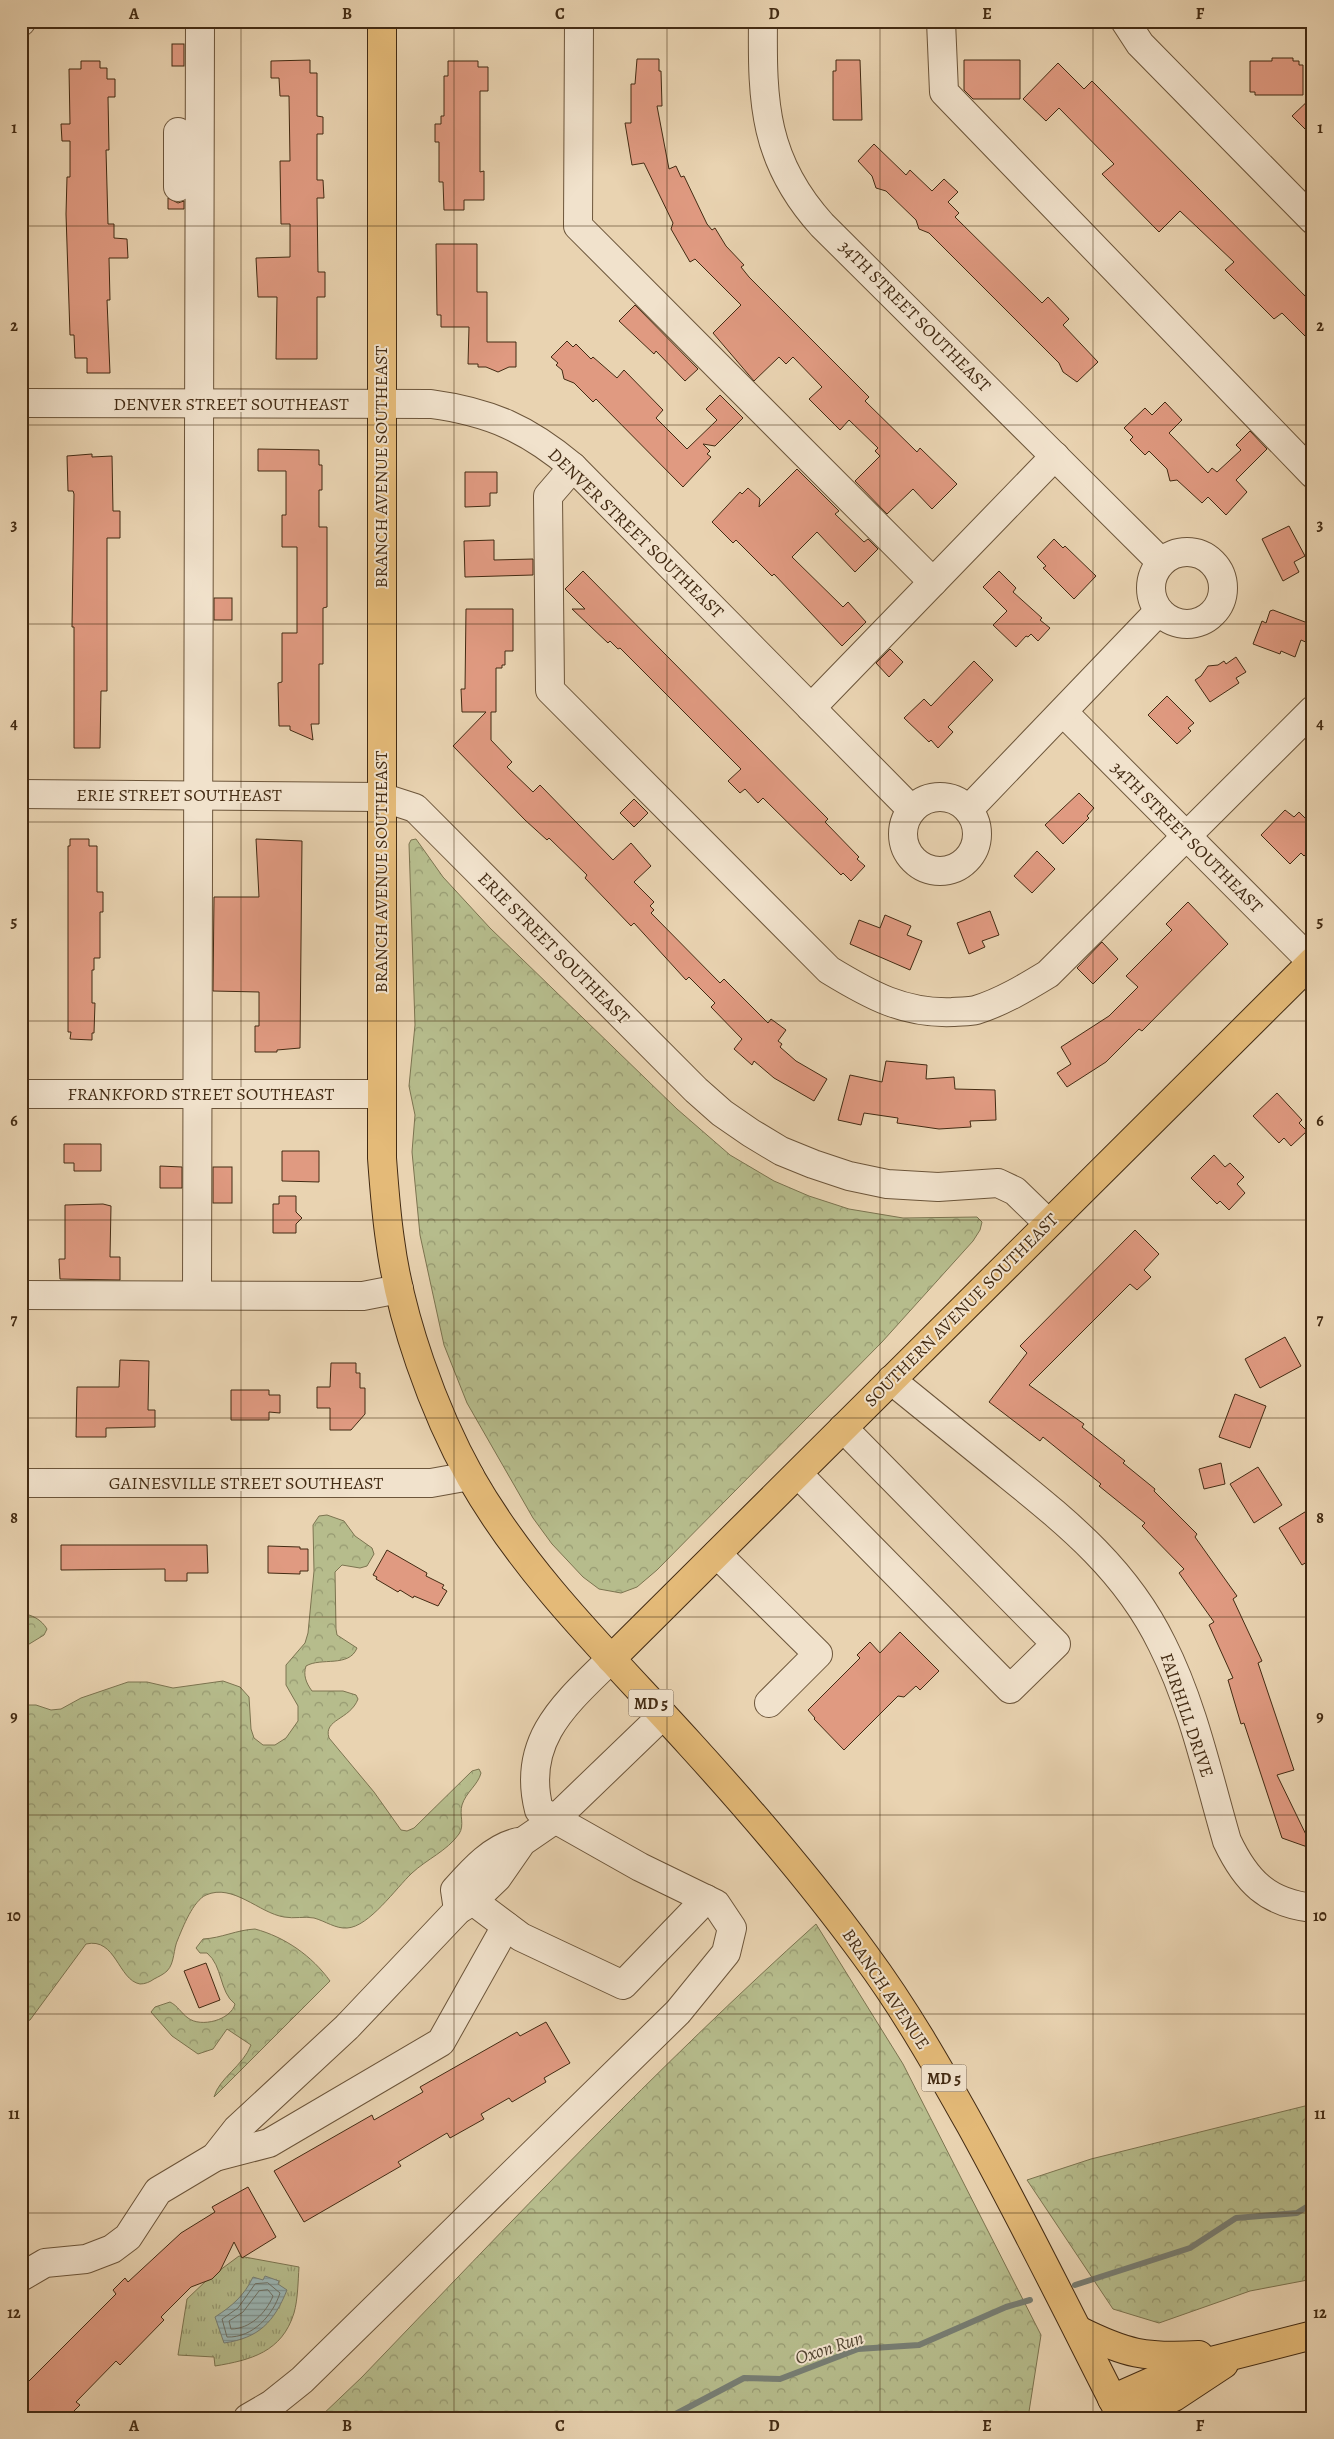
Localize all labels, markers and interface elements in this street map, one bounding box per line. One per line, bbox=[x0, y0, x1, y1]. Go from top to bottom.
text: A bbox=[128, 3, 140, 25]
text: B bbox=[342, 3, 352, 25]
text: C bbox=[555, 3, 565, 25]
text: D bbox=[768, 3, 780, 25]
text: E bbox=[982, 3, 992, 25]
text: F bbox=[1196, 3, 1205, 25]
text: 1 bbox=[11, 117, 17, 139]
text: 1 bbox=[1317, 117, 1323, 139]
street label: 34TH STREET SOUTHEAST bbox=[834, 235, 996, 397]
text: 2 bbox=[10, 315, 18, 337]
text: 2 bbox=[1316, 315, 1324, 337]
street label: BRANCH AVENUE SOUTHEAST bbox=[369, 346, 393, 588]
street label: DENVER STREET SOUTHEAST bbox=[113, 392, 349, 416]
street label: DENVER STREET SOUTHEAST bbox=[543, 443, 729, 624]
text: 3 bbox=[11, 514, 18, 536]
text: 3 bbox=[1317, 514, 1324, 536]
text: 4 bbox=[10, 713, 18, 735]
text: 4 bbox=[1316, 713, 1324, 735]
street label: BRANCH AVENUE SOUTHEAST bbox=[369, 751, 393, 993]
street label: 34TH STREET SOUTHEAST bbox=[1106, 756, 1268, 918]
street label: ERIE STREET SOUTHEAST bbox=[76, 783, 282, 807]
street label: ERIE STREET SOUTHEAST bbox=[473, 867, 635, 1029]
text: 5 bbox=[11, 911, 18, 933]
text: 5 bbox=[1317, 911, 1324, 933]
street label: FRANKFORD STREET SOUTHEAST bbox=[68, 1082, 335, 1106]
text: 6 bbox=[10, 1110, 18, 1132]
text: 6 bbox=[1316, 1110, 1324, 1132]
street label: SOUTHERN AVENUE SOUTHEAST bbox=[859, 1208, 1063, 1412]
text: 7 bbox=[11, 1309, 18, 1331]
text: 7 bbox=[1317, 1309, 1324, 1331]
street label: GAINESVILLE STREET SOUTHEAST bbox=[109, 1471, 383, 1495]
text: 8 bbox=[10, 1507, 18, 1529]
text: 8 bbox=[1316, 1507, 1324, 1529]
street label: FAIRHILL DRIVE bbox=[1154, 1650, 1220, 1780]
road number: MD 5 bbox=[628, 1690, 674, 1716]
text: 9 bbox=[10, 1706, 18, 1728]
text: 9 bbox=[1316, 1706, 1324, 1728]
text: 10 bbox=[7, 1905, 21, 1927]
text: 10 bbox=[1313, 1905, 1327, 1927]
street label: BRANCH AVENUE bbox=[837, 1924, 935, 2054]
road number: MD 5 bbox=[922, 2064, 966, 2092]
text: 11 bbox=[8, 2103, 20, 2125]
text: 11 bbox=[1314, 2103, 1326, 2125]
text: 12 bbox=[7, 2302, 21, 2324]
text: 12 bbox=[1313, 2302, 1327, 2324]
water label: Oxon Run bbox=[792, 2325, 867, 2371]
text: A bbox=[128, 2415, 140, 2437]
text: B bbox=[342, 2415, 352, 2437]
text: C bbox=[555, 2415, 565, 2437]
text: D bbox=[768, 2415, 780, 2437]
text: E bbox=[982, 2415, 992, 2437]
text: F bbox=[1196, 2415, 1205, 2437]

